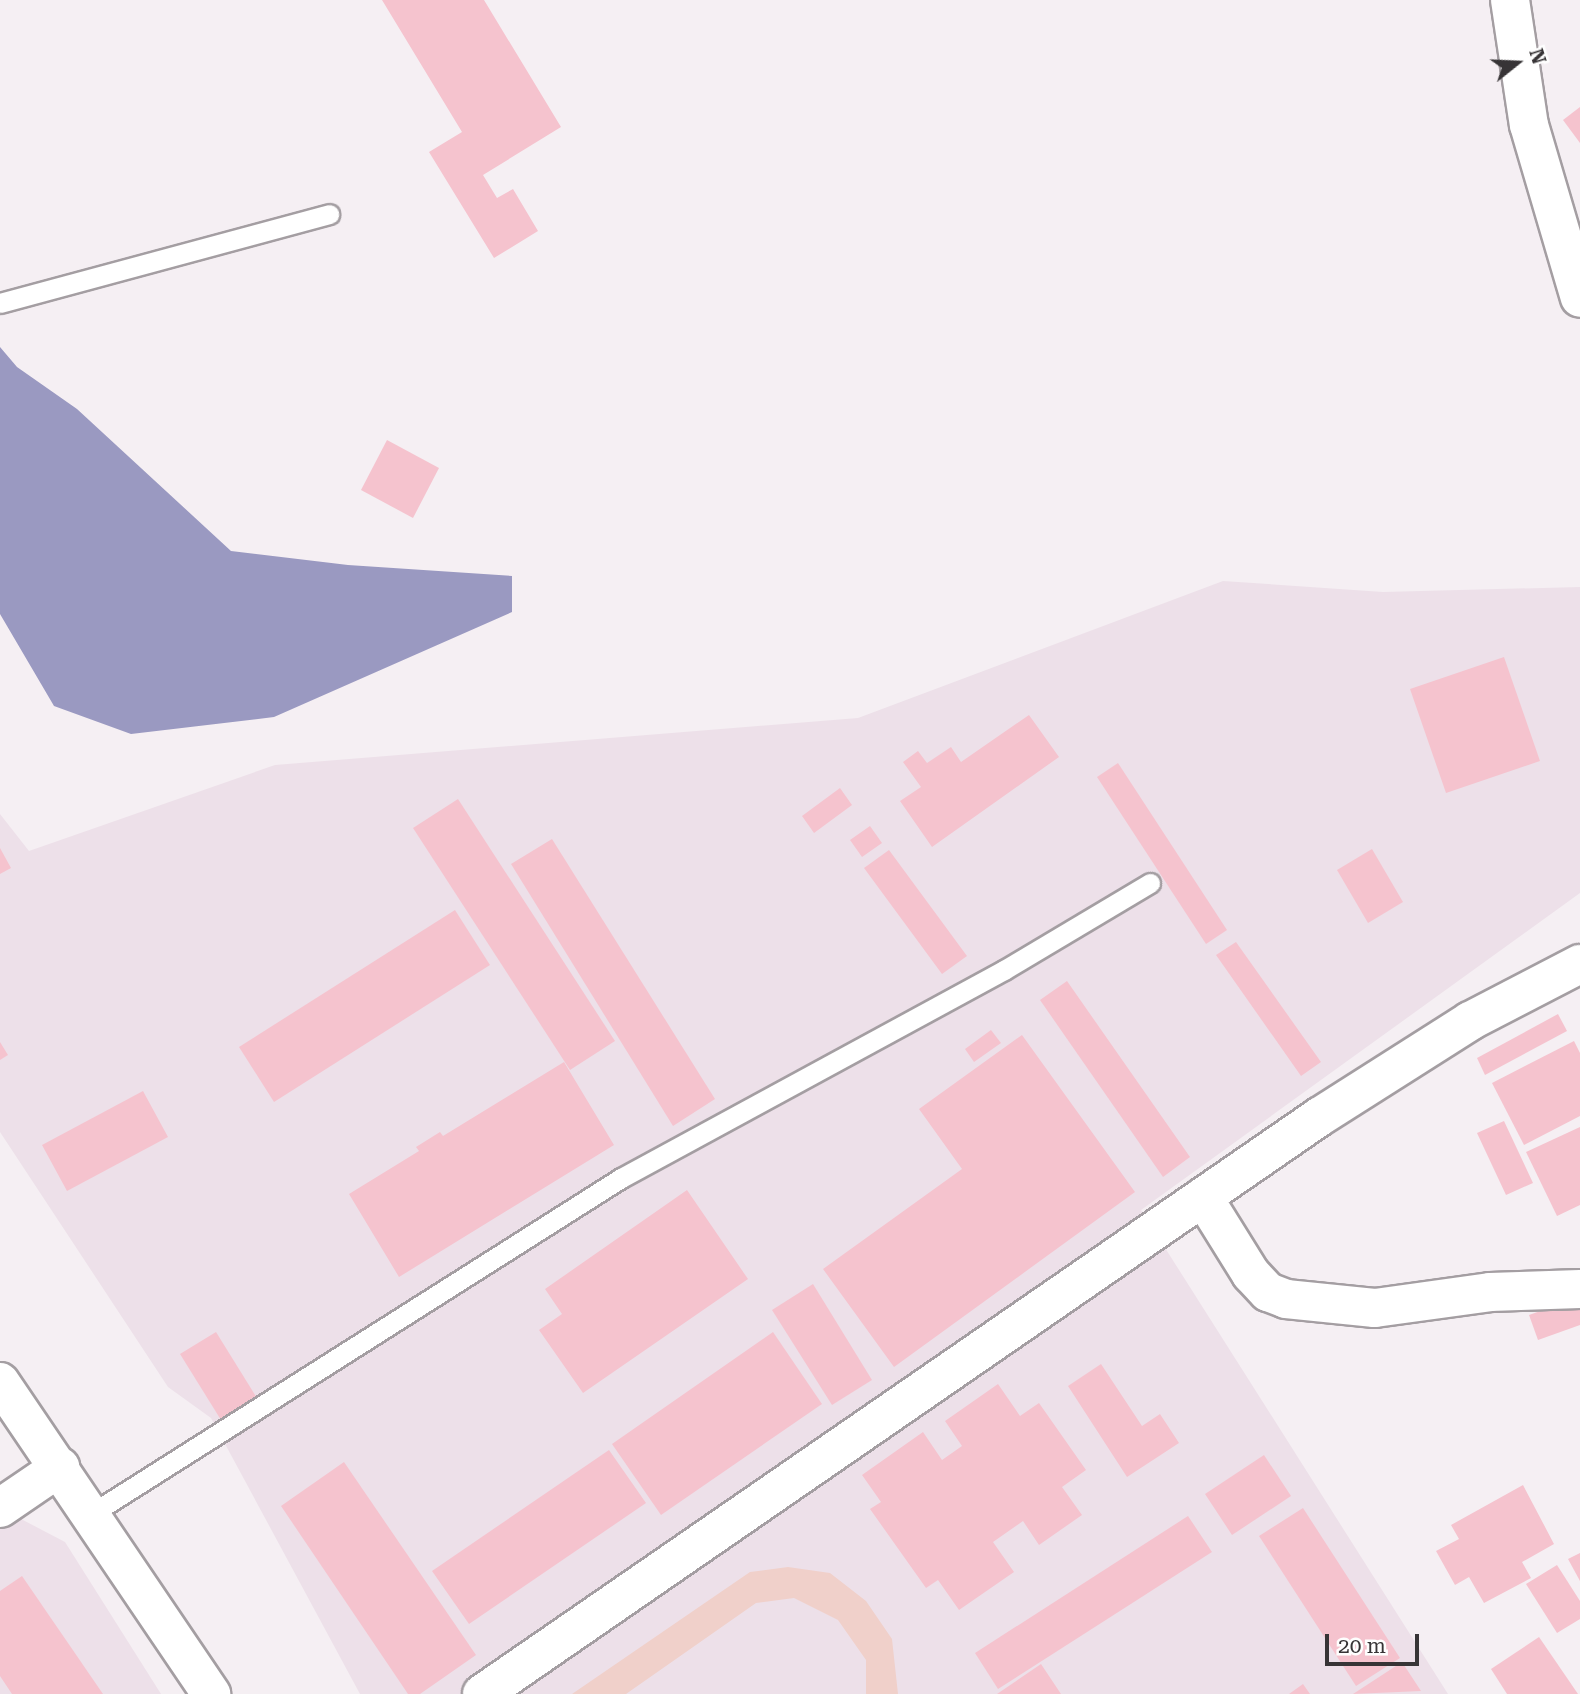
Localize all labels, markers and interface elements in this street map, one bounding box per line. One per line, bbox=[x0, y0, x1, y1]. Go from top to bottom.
north arrow bbox=[1482, 28, 1552, 98]
text: N bbox=[1524, 46, 1551, 67]
scale bar bbox=[1328, 1620, 1422, 1664]
text: 20 m bbox=[1338, 1634, 1386, 1658]

